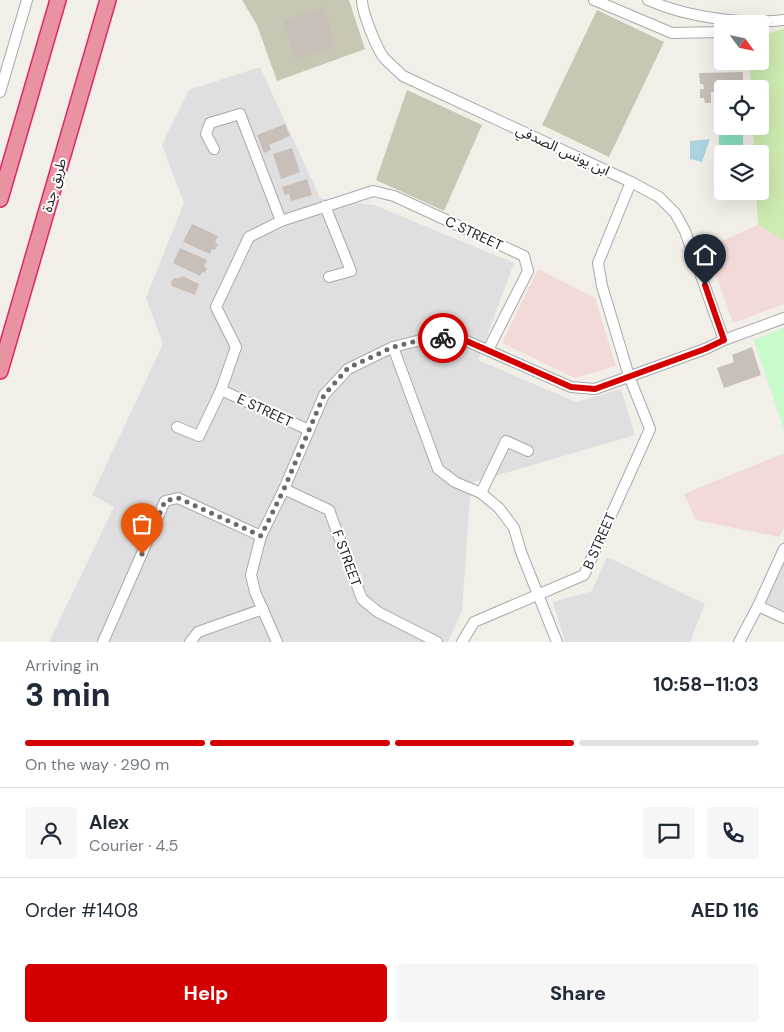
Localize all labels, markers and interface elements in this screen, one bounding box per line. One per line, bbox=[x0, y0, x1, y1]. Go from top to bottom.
north arrow bbox=[714, 15, 769, 70]
map controls bbox=[714, 15, 769, 200]
button: locate bbox=[714, 80, 769, 135]
street label: ابن يونس الصدفي bbox=[512, 120, 613, 182]
button: layers bbox=[714, 145, 769, 200]
street label: طريق جدة bbox=[38, 156, 71, 214]
street label: C STREET bbox=[442, 212, 506, 254]
pin bbox=[684, 234, 726, 285]
icon: home bbox=[691, 241, 719, 269]
courier bbox=[418, 313, 468, 363]
icon: bike bbox=[429, 324, 457, 352]
street label: E STREET bbox=[234, 389, 296, 431]
pin bbox=[121, 503, 163, 554]
icon: bag bbox=[128, 510, 156, 538]
street label: B STREET bbox=[579, 510, 619, 572]
street label: F STREET bbox=[328, 527, 366, 589]
text: Arriving in bbox=[25, 655, 99, 676]
text: 10:58–11:03 bbox=[653, 672, 759, 697]
text: 3 min bbox=[25, 674, 110, 716]
text: On the way · 290 m bbox=[25, 754, 169, 775]
button: person bbox=[25, 807, 77, 859]
button: chat bbox=[643, 807, 695, 859]
button: phone bbox=[707, 807, 759, 859]
text: Alex bbox=[89, 810, 129, 835]
text: Courier · 4.5 bbox=[89, 835, 178, 856]
text: Order #1408 bbox=[25, 898, 138, 923]
text: AED 116 bbox=[691, 898, 759, 923]
button: Help bbox=[25, 964, 387, 1022]
button: Share bbox=[397, 964, 759, 1022]

